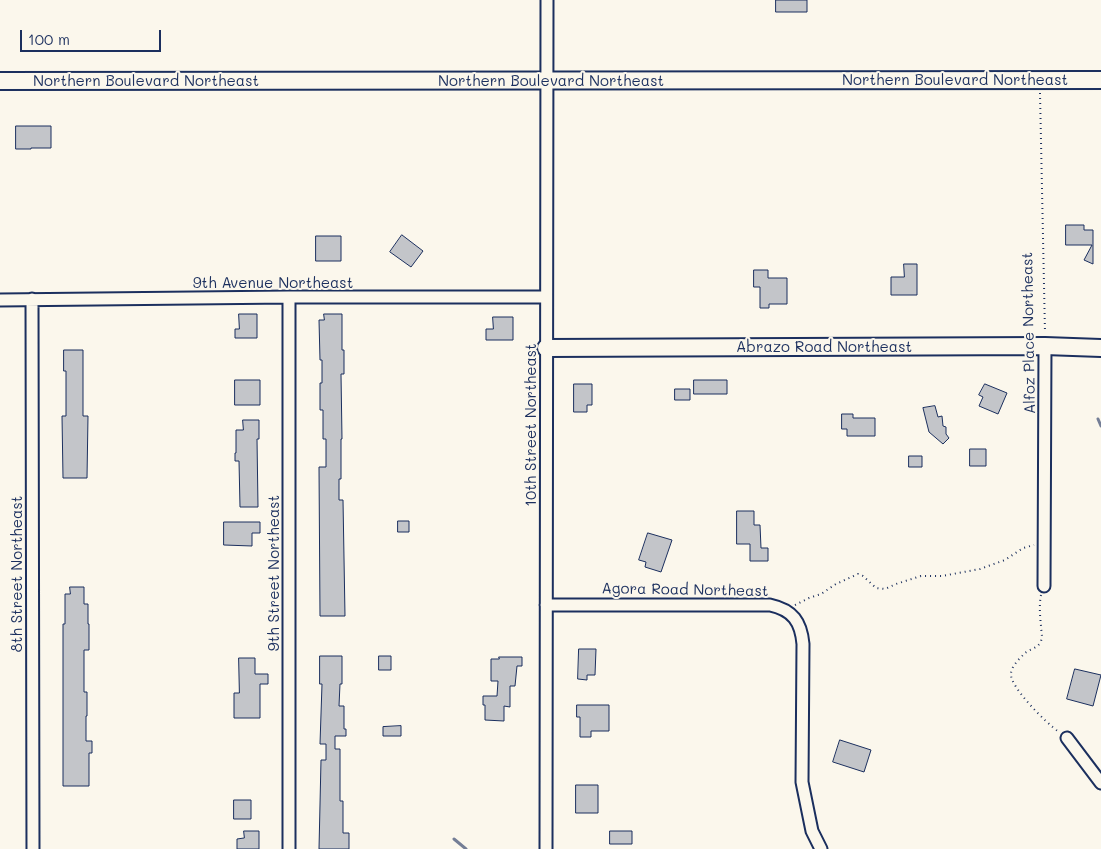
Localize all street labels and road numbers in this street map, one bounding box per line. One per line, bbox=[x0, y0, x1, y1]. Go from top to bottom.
street label: Northern Boulevard Northeast bbox=[842, 71, 1068, 89]
street label: Northern Boulevard Northeast bbox=[33, 72, 259, 90]
street label: Northern Boulevard Northeast bbox=[438, 72, 664, 90]
street label: Alfoz Place Northeast bbox=[1019, 252, 1039, 414]
street label: 9th Avenue Northeast bbox=[193, 274, 353, 292]
street label: Abrazo Road Northeast bbox=[736, 338, 912, 356]
street label: 10th Street Northeast bbox=[522, 343, 540, 507]
street label: 9th Street Northeast bbox=[265, 495, 283, 651]
street label: 8th Street Northeast bbox=[8, 496, 26, 652]
street label: Agora Road Northeast bbox=[601, 580, 769, 600]

